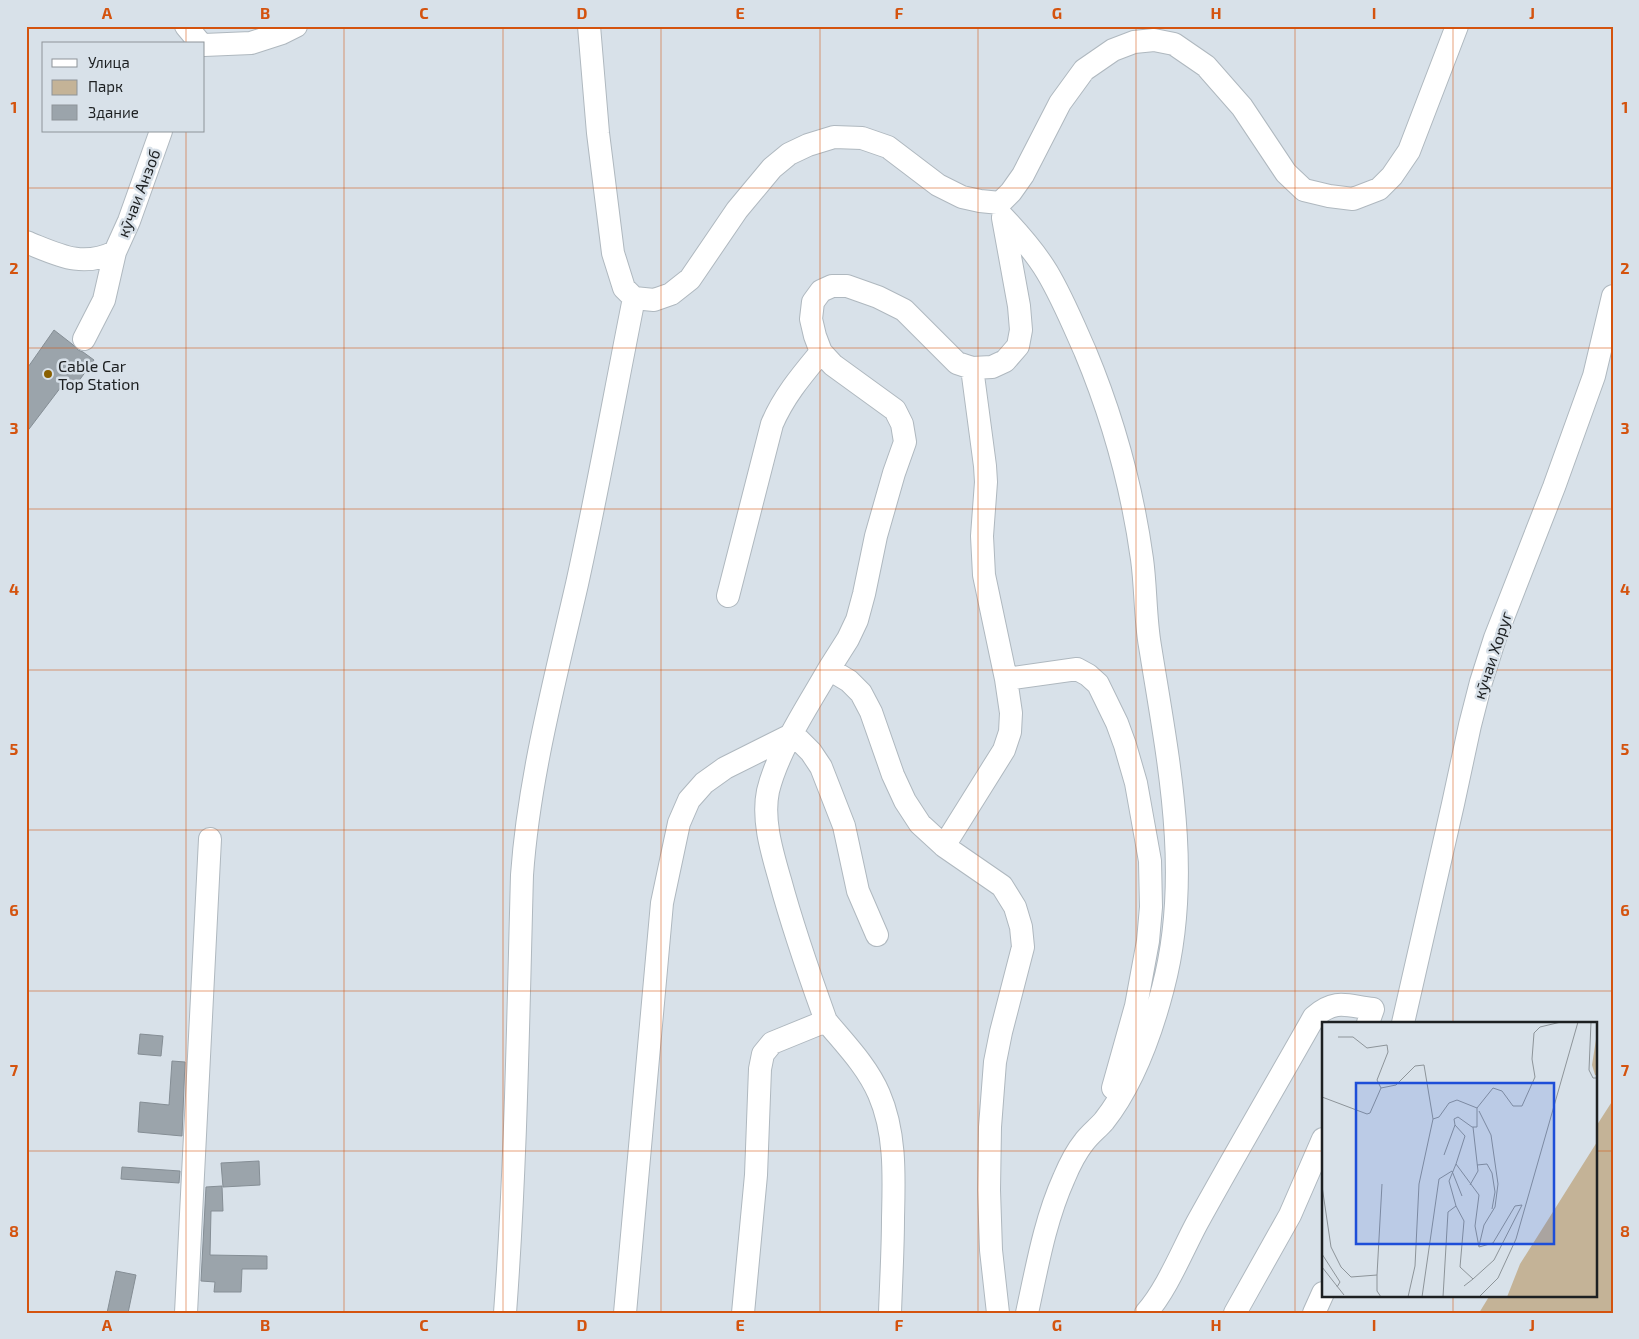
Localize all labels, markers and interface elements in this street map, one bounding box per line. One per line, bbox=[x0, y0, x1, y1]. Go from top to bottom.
text: A bbox=[102, 3, 113, 22]
text: B bbox=[260, 3, 270, 22]
text: C bbox=[419, 3, 429, 22]
text: D bbox=[577, 3, 588, 22]
text: E bbox=[735, 3, 745, 22]
text: F bbox=[895, 3, 904, 22]
text: G bbox=[1052, 3, 1062, 22]
text: H bbox=[1210, 3, 1222, 22]
text: I bbox=[1372, 3, 1376, 22]
text: J bbox=[1529, 3, 1535, 22]
legend bbox=[42, 42, 205, 132]
text: Улица bbox=[88, 53, 130, 71]
text: Парк bbox=[88, 77, 123, 95]
text: 1 bbox=[11, 97, 17, 116]
text: 1 bbox=[1622, 97, 1628, 116]
text: Здание bbox=[88, 103, 139, 121]
street label: кӯчаи Анзоб bbox=[112, 146, 164, 240]
text: 2 bbox=[9, 258, 19, 277]
text: 2 bbox=[1620, 258, 1630, 277]
place label: Cable Car Top Station bbox=[58, 356, 140, 393]
marker: Cable Car Top Station bbox=[42, 368, 54, 380]
text: 3 bbox=[9, 418, 19, 437]
text: 3 bbox=[1620, 418, 1630, 437]
text: 4 bbox=[9, 579, 19, 598]
text: 4 bbox=[1620, 579, 1630, 598]
street label: кӯчаи Хоруг bbox=[1469, 608, 1516, 702]
text: 5 bbox=[10, 739, 19, 758]
text: 5 bbox=[1621, 739, 1630, 758]
text: 6 bbox=[9, 900, 19, 919]
text: 6 bbox=[1620, 900, 1630, 919]
inset map bbox=[1322, 1022, 1596, 1296]
text: 7 bbox=[10, 1060, 19, 1079]
text: 7 bbox=[1621, 1060, 1630, 1079]
text: 8 bbox=[9, 1221, 19, 1240]
text: 8 bbox=[1620, 1221, 1630, 1240]
text: A bbox=[102, 1315, 113, 1334]
text: B bbox=[260, 1315, 270, 1334]
text: C bbox=[419, 1315, 429, 1334]
text: D bbox=[577, 1315, 588, 1334]
text: E bbox=[735, 1315, 745, 1334]
text: F bbox=[895, 1315, 904, 1334]
text: G bbox=[1052, 1315, 1062, 1334]
text: H bbox=[1210, 1315, 1222, 1334]
text: I bbox=[1372, 1315, 1376, 1334]
text: J bbox=[1529, 1315, 1535, 1334]

